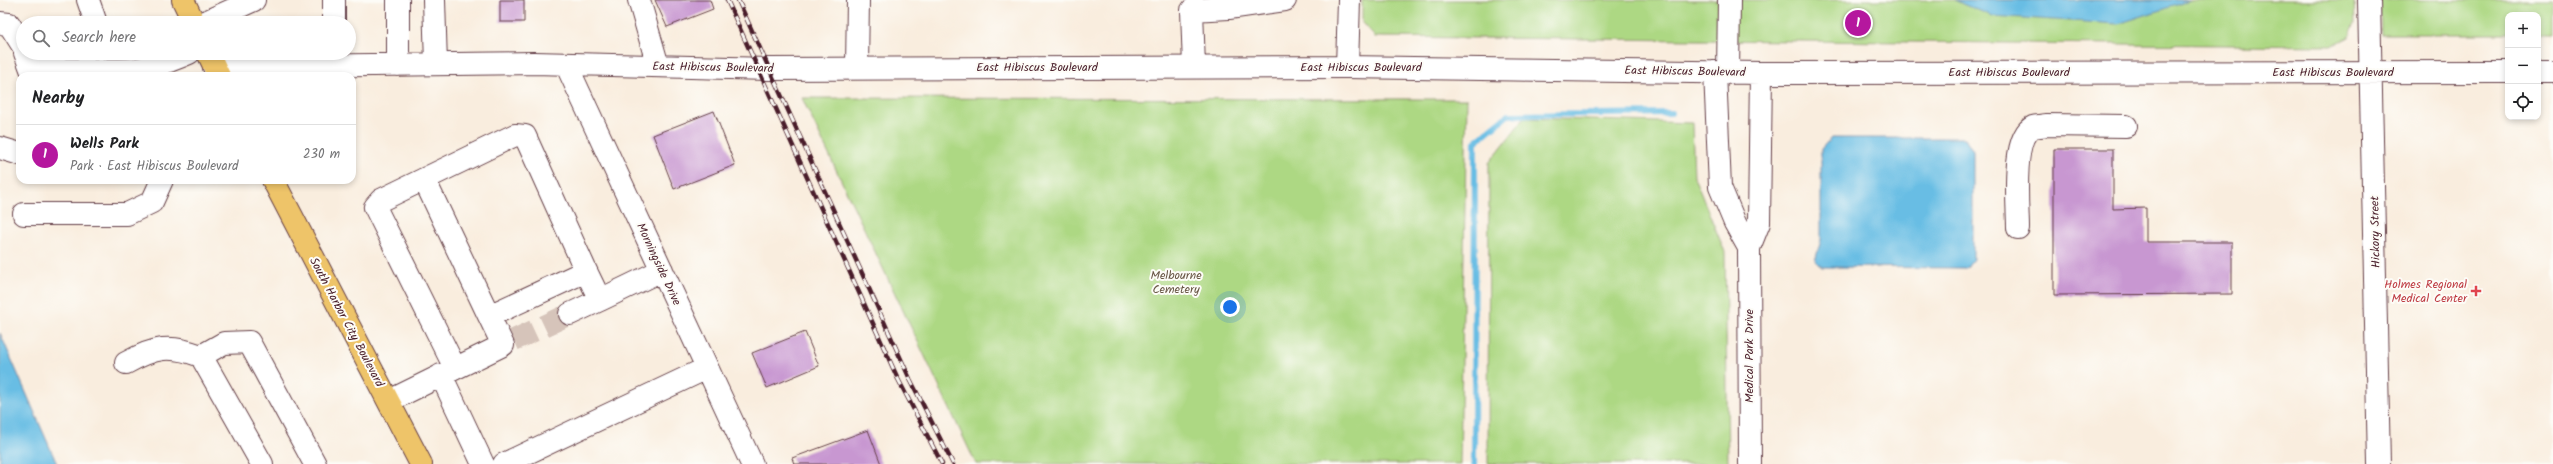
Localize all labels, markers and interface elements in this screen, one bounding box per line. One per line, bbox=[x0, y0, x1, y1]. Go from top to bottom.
pin: 1 bbox=[1845, 8, 1871, 38]
map controls bbox=[2505, 12, 2541, 120]
button: + bbox=[2505, 12, 2541, 48]
search box bbox=[16, 16, 356, 60]
text: Search here bbox=[62, 26, 136, 50]
icon: search bbox=[30, 27, 52, 49]
button: − bbox=[2505, 48, 2541, 84]
street label: East Hibiscus Boulevard bbox=[652, 57, 775, 78]
street label: East Hibiscus Boulevard bbox=[976, 58, 1099, 77]
street label: East Hibiscus Boulevard bbox=[1300, 58, 1423, 77]
street label: East Hibiscus Boulevard bbox=[1624, 61, 1747, 82]
street label: East Hibiscus Boulevard bbox=[1948, 63, 2071, 82]
street label: East Hibiscus Boulevard bbox=[2272, 63, 2395, 82]
button: locate bbox=[2505, 84, 2541, 120]
text: Nearby bbox=[32, 85, 84, 112]
text: Wells Park bbox=[70, 132, 139, 156]
text: 1 bbox=[43, 144, 47, 165]
text: 230 m bbox=[303, 144, 340, 165]
text: Park · East Hibiscus Boulevard bbox=[70, 156, 238, 177]
street label: Hickory Street bbox=[2365, 195, 2386, 268]
street label: Morningside Drive bbox=[631, 220, 686, 309]
street label: South Harbor City Boulevard bbox=[304, 254, 389, 391]
park label: Melbourne Cemetery bbox=[1150, 266, 1202, 299]
place label: Holmes Regional Medical Center bbox=[2384, 275, 2468, 308]
marker: Holmes Regional Medical Center bbox=[2470, 285, 2482, 297]
your location bbox=[1220, 297, 1240, 317]
street label: Medical Park Drive bbox=[1740, 308, 1759, 403]

